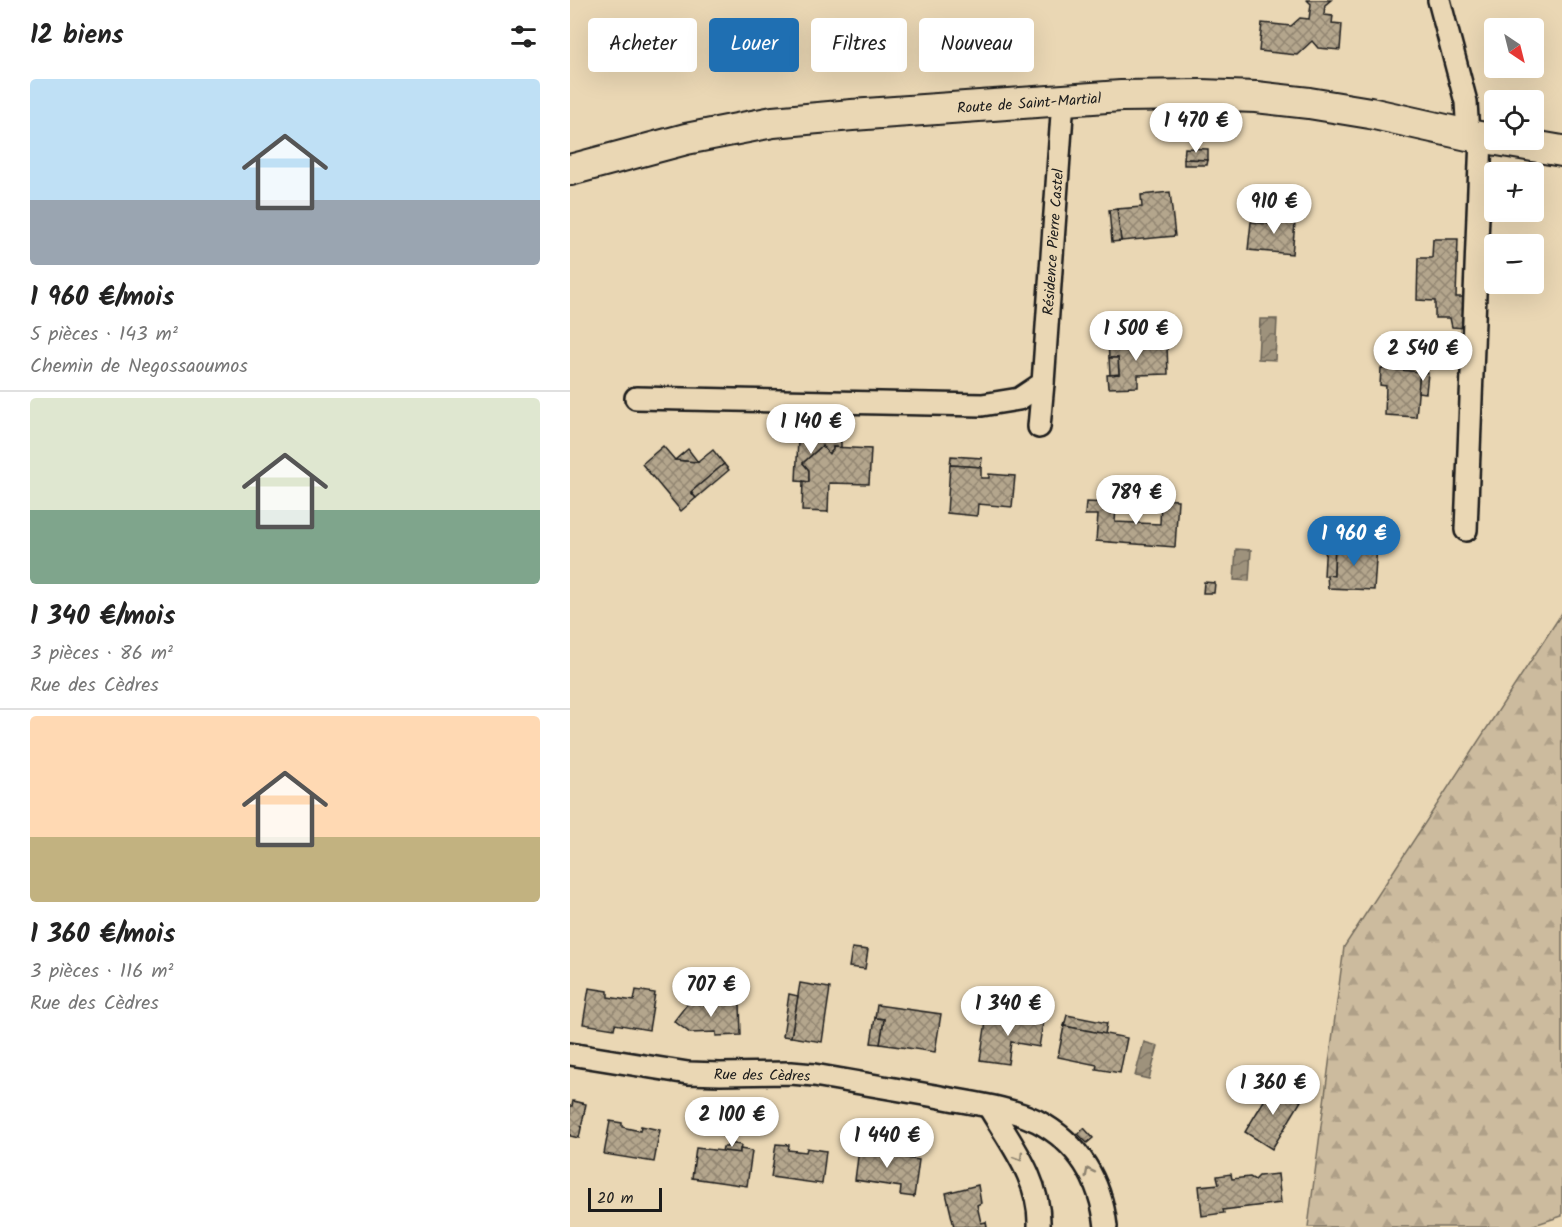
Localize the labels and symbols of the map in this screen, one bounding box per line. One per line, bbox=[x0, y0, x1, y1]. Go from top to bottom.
north arrow bbox=[1484, 18, 1544, 78]
street label: Route de Saint-Martial bbox=[956, 87, 1102, 121]
pin: 1 470 € bbox=[1141, 103, 1251, 154]
street label: Résidence Pierre Castel bbox=[1037, 168, 1071, 316]
pin: 910 € bbox=[1232, 184, 1316, 235]
pin: 1 500 € bbox=[1081, 311, 1191, 362]
pin: 2 540 € bbox=[1368, 331, 1478, 382]
pin: 1 140 € bbox=[756, 404, 866, 455]
pin: 789 € bbox=[1094, 475, 1178, 526]
pin: 1 960 € bbox=[1299, 516, 1409, 567]
pin: 707 € bbox=[669, 967, 753, 1018]
pin: 1 340 € bbox=[953, 986, 1063, 1037]
street label: Rue des Cèdres bbox=[714, 1063, 811, 1089]
pin: 1 360 € bbox=[1218, 1065, 1328, 1116]
pin: 2 100 € bbox=[677, 1097, 787, 1148]
pin: 1 440 € bbox=[832, 1118, 942, 1169]
one-way arrow bbox=[1012, 1151, 1024, 1161]
one-way arrow bbox=[1085, 1167, 1096, 1178]
scale bar bbox=[588, 1185, 662, 1212]

